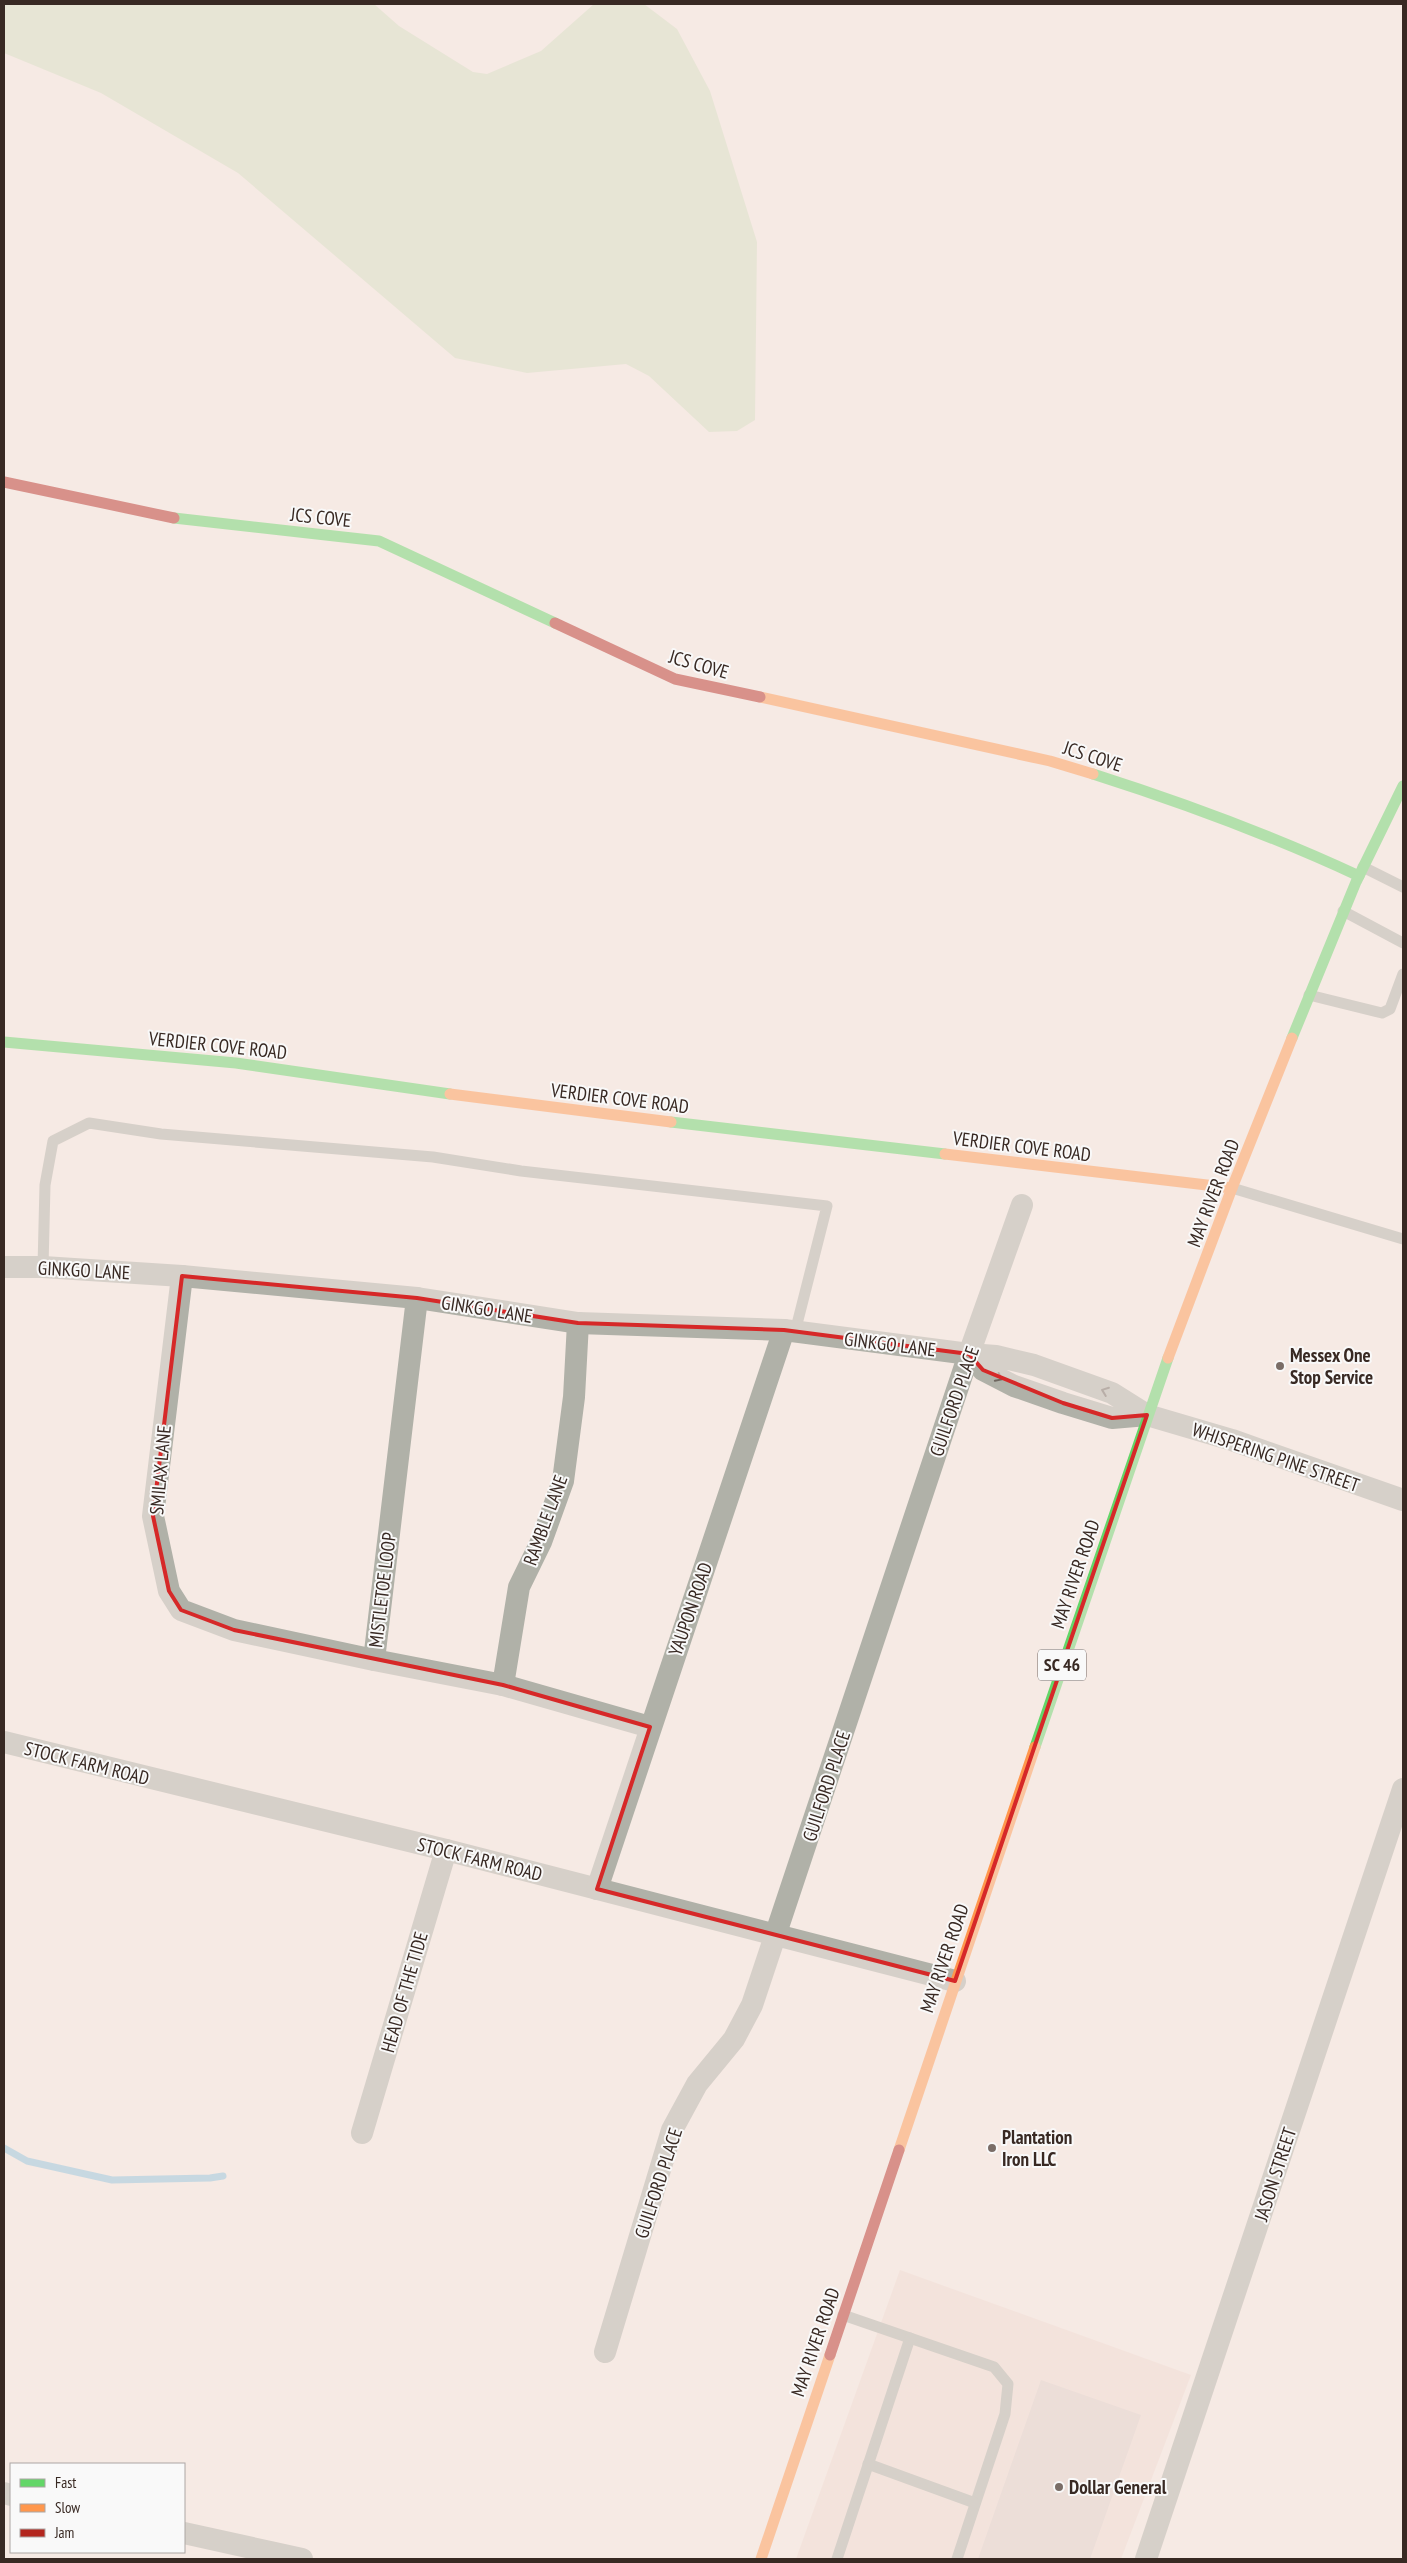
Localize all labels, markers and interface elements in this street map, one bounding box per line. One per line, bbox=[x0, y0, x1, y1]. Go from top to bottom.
street label: JCS COVE bbox=[289, 502, 352, 532]
street label: JCS COVE bbox=[666, 644, 731, 684]
street label: JCS COVE bbox=[1059, 735, 1126, 777]
street label: VERDIER COVE ROAD bbox=[147, 1026, 288, 1064]
street label: VERDIER COVE ROAD bbox=[549, 1078, 690, 1118]
street label: VERDIER COVE ROAD bbox=[951, 1126, 1092, 1166]
street label: MAY RIVER ROAD bbox=[1181, 1136, 1245, 1250]
street label: GINKGO LANE bbox=[37, 1256, 131, 1284]
street label: GINKGO LANE bbox=[440, 1290, 534, 1328]
street label: GINKGO LANE bbox=[843, 1326, 937, 1362]
street label: GUILFORD PLACE bbox=[924, 1343, 984, 1459]
place label: Messex One Stop Service bbox=[1290, 1343, 1373, 1389]
marker: Messex One Stop Service bbox=[1274, 1360, 1286, 1372]
one-way arrow bbox=[994, 1372, 1003, 1382]
one-way arrow bbox=[1101, 1387, 1110, 1397]
street label: WHISPERING PINE STREET bbox=[1189, 1417, 1363, 1497]
street label: SMILAX LANE bbox=[144, 1424, 176, 1516]
street label: RAMBLE LANE bbox=[518, 1472, 572, 1568]
street label: MAY RIVER ROAD bbox=[1045, 1516, 1105, 1632]
street label: MISTLETOE LOOP bbox=[363, 1531, 401, 1649]
street label: YAUPON ROAD bbox=[663, 1559, 717, 1659]
road number: SC 46 bbox=[1038, 1650, 1086, 1680]
street label: GUILFORD PLACE bbox=[797, 1728, 855, 1844]
street label: STOCK FARM ROAD bbox=[22, 1736, 152, 1790]
street label: STOCK FARM ROAD bbox=[415, 1832, 545, 1886]
street label: MAY RIVER ROAD bbox=[914, 1900, 974, 2016]
street label: HEAD OF THE TIDE bbox=[375, 1929, 433, 2055]
street label: JASON STREET bbox=[1248, 2124, 1302, 2225]
street label: GUILFORD PLACE bbox=[629, 2125, 687, 2241]
place label: Plantation Iron LLC bbox=[1002, 2125, 1072, 2171]
marker: Plantation Iron LLC bbox=[986, 2142, 998, 2154]
street label: MAY RIVER ROAD bbox=[785, 2284, 845, 2400]
legend bbox=[10, 2463, 185, 2553]
text: Fast bbox=[55, 2473, 76, 2492]
place label: Dollar General bbox=[1069, 2475, 1167, 2499]
marker: Dollar General bbox=[1053, 2481, 1065, 2493]
text: Slow bbox=[55, 2498, 80, 2517]
text: Jam bbox=[54, 2523, 74, 2542]

